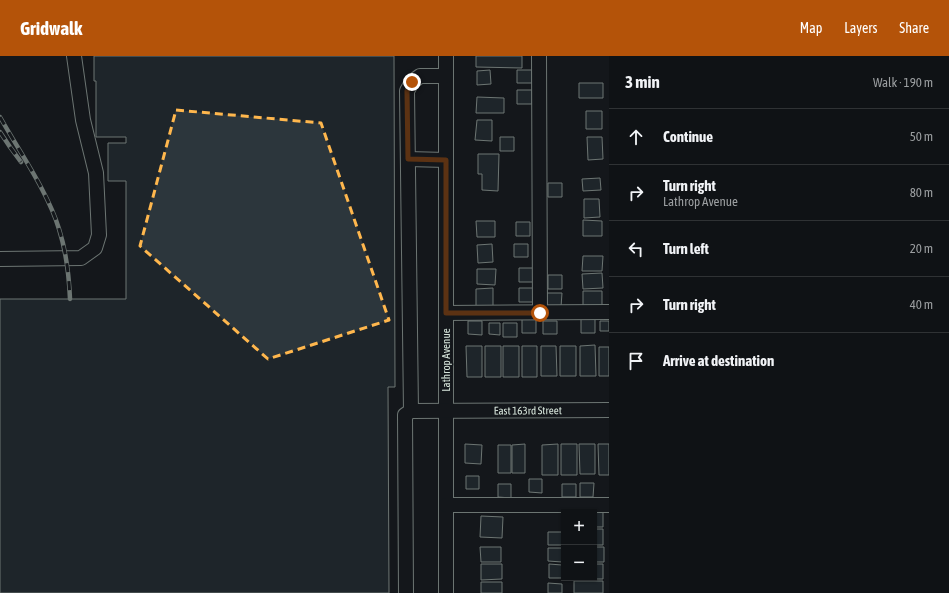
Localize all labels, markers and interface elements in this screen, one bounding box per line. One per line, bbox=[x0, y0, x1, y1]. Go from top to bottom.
text: Gridwalk bbox=[20, 17, 82, 39]
text: Map bbox=[800, 20, 822, 36]
text: Layers bbox=[844, 20, 877, 36]
text: Share bbox=[899, 20, 929, 36]
text: 3 min bbox=[625, 72, 660, 92]
route end bbox=[403, 73, 421, 91]
text: Walk · 190 m bbox=[873, 75, 933, 90]
icon: ahead bbox=[625, 126, 647, 148]
text: Continue bbox=[663, 128, 713, 145]
text: 50 m bbox=[910, 129, 933, 144]
text: Turn right bbox=[663, 177, 716, 194]
icon: right bbox=[625, 182, 647, 204]
text: 80 m bbox=[910, 185, 933, 200]
text: Lathrop Avenue bbox=[663, 194, 738, 209]
icon: left bbox=[625, 238, 647, 260]
text: Turn left bbox=[663, 240, 709, 257]
text: 20 m bbox=[910, 241, 933, 256]
icon: right bbox=[625, 294, 647, 316]
text: Turn right bbox=[663, 296, 716, 313]
text: 40 m bbox=[910, 297, 933, 312]
route start bbox=[531, 304, 549, 322]
street label: Lathrop Avenue bbox=[440, 328, 452, 392]
icon: arrive bbox=[625, 350, 647, 372]
text: Arrive at destination bbox=[663, 352, 774, 369]
street label: East 163rd Street bbox=[494, 404, 562, 417]
map controls bbox=[561, 509, 597, 581]
button: + bbox=[561, 509, 597, 545]
button: − bbox=[561, 545, 597, 581]

